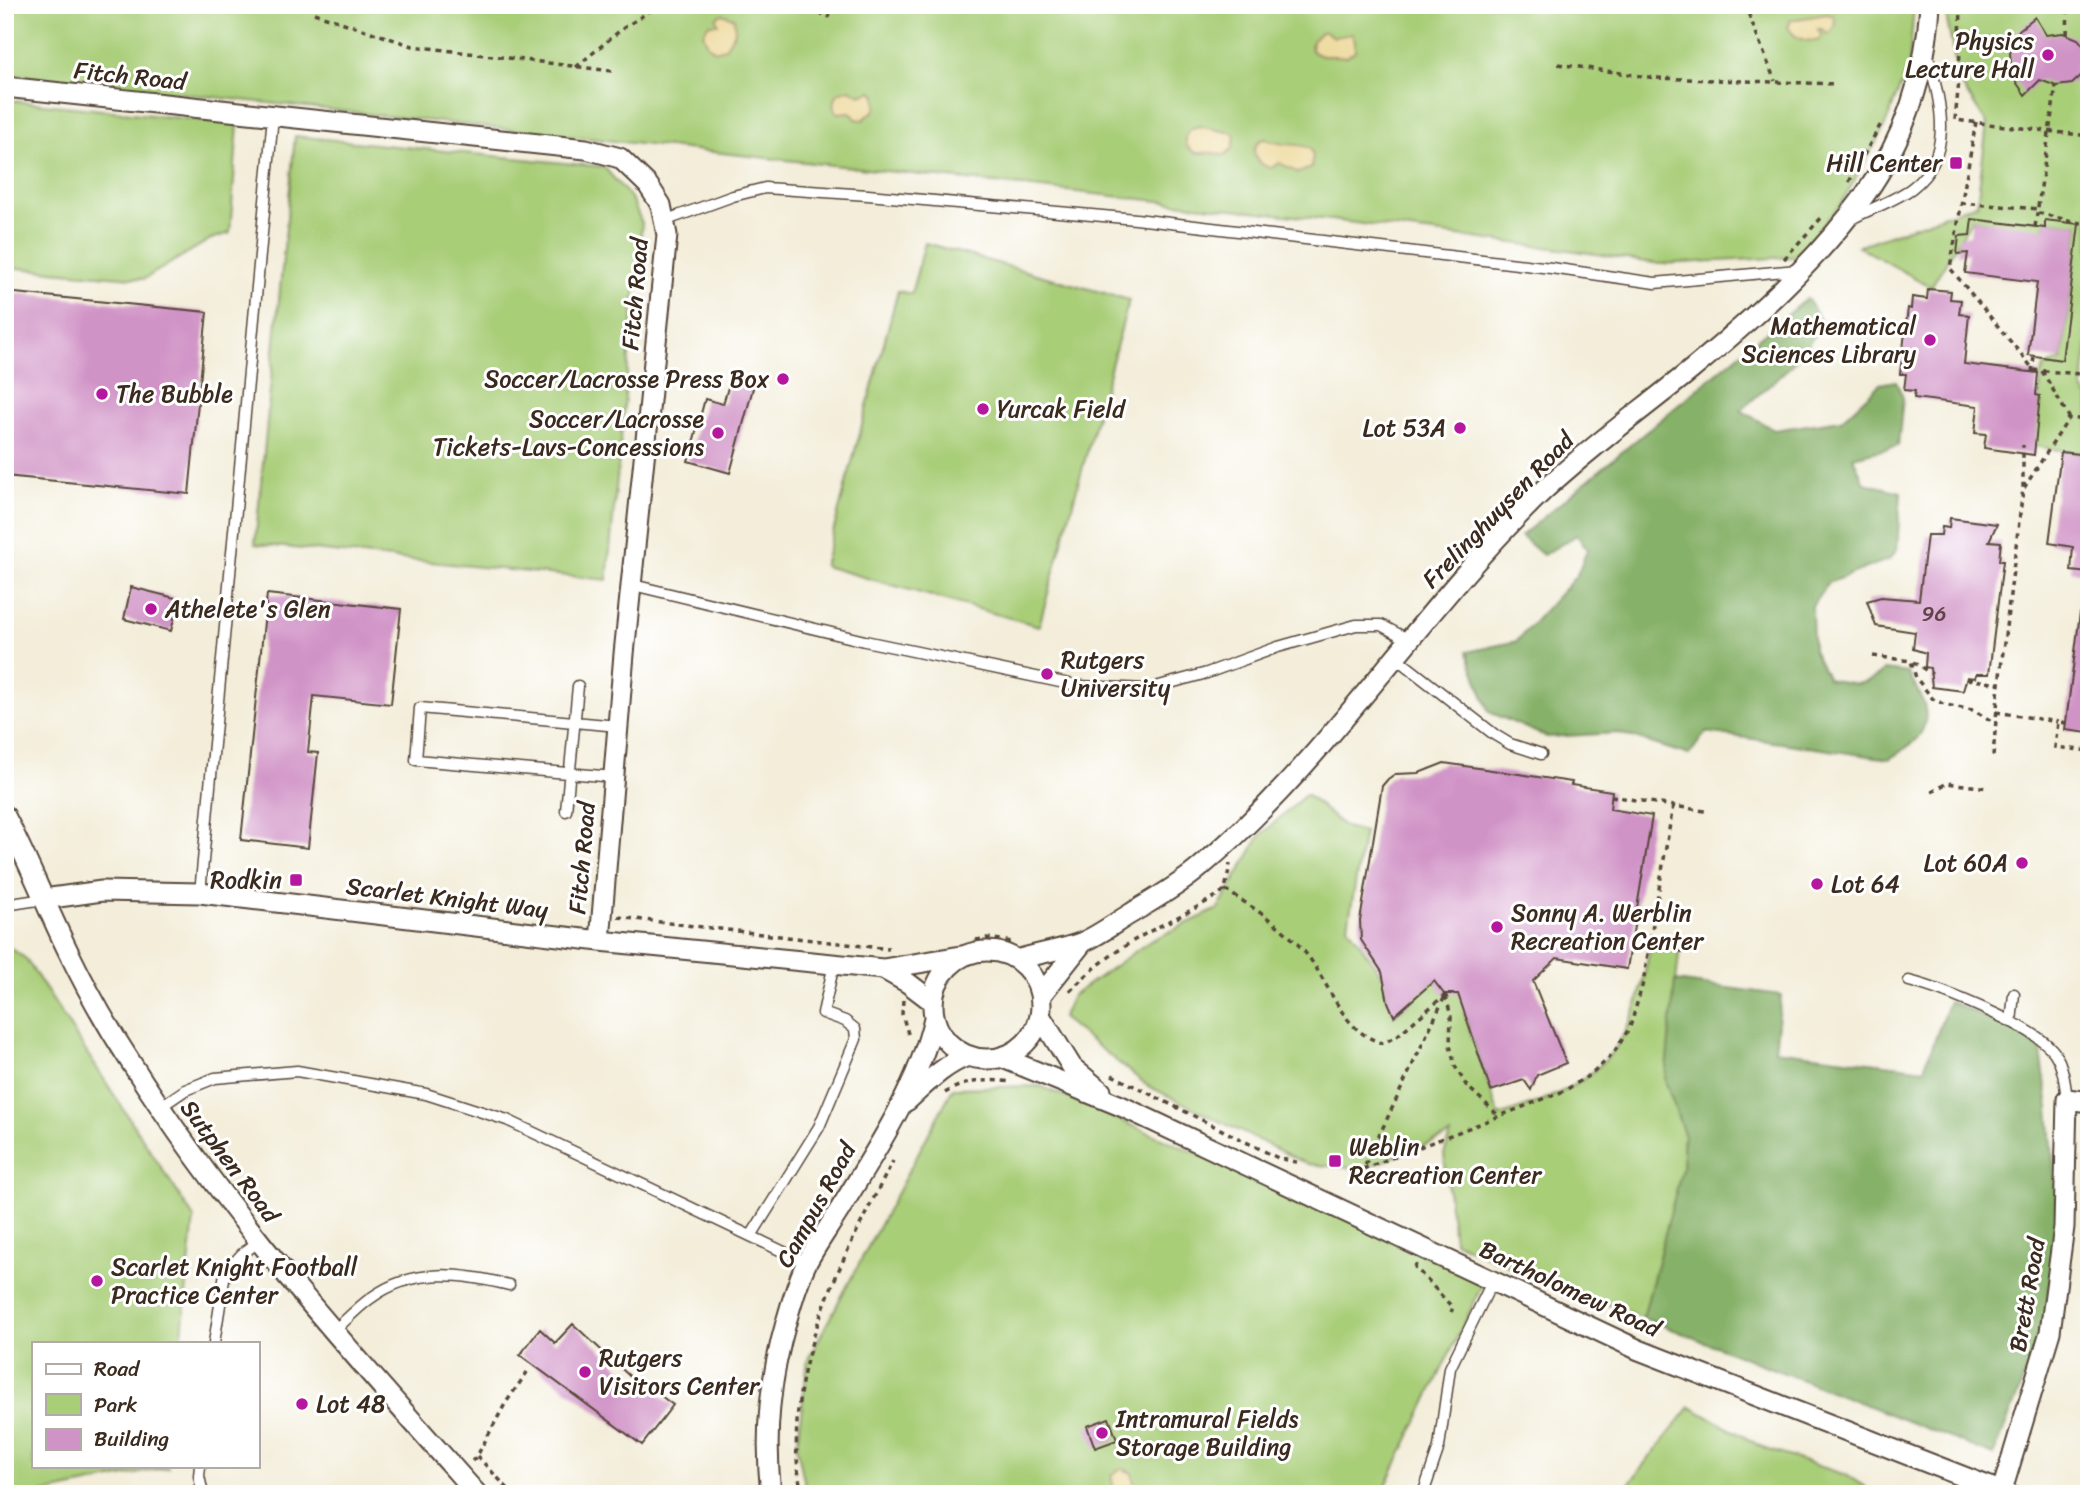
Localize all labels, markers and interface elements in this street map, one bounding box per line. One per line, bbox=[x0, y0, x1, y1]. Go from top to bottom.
place label: Physics Lecture Hall bbox=[1905, 20, 2035, 90]
marker: Physics Lecture Hall bbox=[2040, 47, 2056, 63]
street label: Fitch Road bbox=[72, 49, 190, 103]
place label: Hill Center bbox=[1826, 142, 1944, 184]
marker: Hill Center bbox=[1948, 155, 1964, 171]
street label: Fitch Road bbox=[609, 234, 661, 352]
place label: Mathematical Sciences Library bbox=[1742, 305, 1917, 375]
marker: Mathematical Sciences Library bbox=[1922, 332, 1938, 348]
place label: Soccer/Lacrosse Press Box bbox=[484, 358, 770, 400]
marker: Soccer/Lacrosse Press Box bbox=[775, 371, 791, 387]
place label: The Bubble bbox=[116, 373, 233, 415]
marker: The Bubble bbox=[94, 386, 110, 402]
place label: Yurcak Field bbox=[997, 388, 1126, 430]
place label: Soccer/Lacrosse Tickets-Lavs-Concessions bbox=[433, 398, 704, 468]
marker: Yurcak Field bbox=[975, 401, 991, 417]
place label: Lot 53A bbox=[1362, 407, 1446, 449]
street label: Frelinghuysen Road bbox=[1411, 420, 1585, 599]
marker: Lot 53A bbox=[1452, 420, 1468, 436]
marker: Soccer/Lacrosse Tickets-Lavs-Concessions bbox=[710, 425, 726, 441]
place label: Athelete's Glen bbox=[164, 588, 331, 630]
house number: 96 bbox=[1922, 595, 1946, 633]
marker: Athelete's Glen bbox=[143, 601, 159, 617]
place label: Rutgers University bbox=[1061, 639, 1171, 709]
marker: Rutgers University bbox=[1039, 666, 1055, 682]
street label: Fitch Road bbox=[556, 798, 608, 916]
place label: Lot 60A bbox=[1923, 842, 2008, 884]
marker: Lot 60A bbox=[2014, 855, 2030, 871]
place label: Rodkin bbox=[210, 859, 282, 901]
place label: Lot 64 bbox=[1831, 863, 1900, 905]
street label: Scarlet Knight Way bbox=[344, 865, 551, 931]
marker: Rodkin bbox=[288, 872, 304, 888]
marker: Lot 64 bbox=[1809, 876, 1825, 892]
place label: Sonny A. Werblin Recreation Center bbox=[1511, 892, 1705, 962]
marker: Sonny A. Werblin Recreation Center bbox=[1489, 919, 1505, 935]
street label: Sutphen Road bbox=[169, 1090, 292, 1233]
place label: Weblin Recreation Center bbox=[1349, 1126, 1543, 1196]
street label: Campus Road bbox=[764, 1132, 869, 1276]
marker: Weblin Recreation Center bbox=[1327, 1153, 1343, 1169]
street label: Bartholomew Road bbox=[1472, 1229, 1670, 1350]
street label: Brett Road bbox=[1996, 1232, 2058, 1355]
place label: Scarlet Knight Football Practice Center bbox=[111, 1246, 359, 1316]
marker: Scarlet Knight Football Practice Center bbox=[89, 1273, 105, 1289]
place label: Rutgers Visitors Center bbox=[599, 1337, 761, 1407]
legend bbox=[32, 1342, 259, 1468]
text: Road bbox=[94, 1350, 141, 1388]
marker: Rutgers Visitors Center bbox=[577, 1364, 593, 1380]
place label: Lot 48 bbox=[316, 1383, 385, 1425]
text: Park bbox=[94, 1386, 137, 1424]
marker: Lot 48 bbox=[294, 1396, 310, 1412]
place label: Intramural Fields Storage Building bbox=[1115, 1398, 1299, 1468]
text: Building bbox=[94, 1420, 170, 1458]
marker: Intramural Fields Storage Building bbox=[1094, 1425, 1110, 1441]

